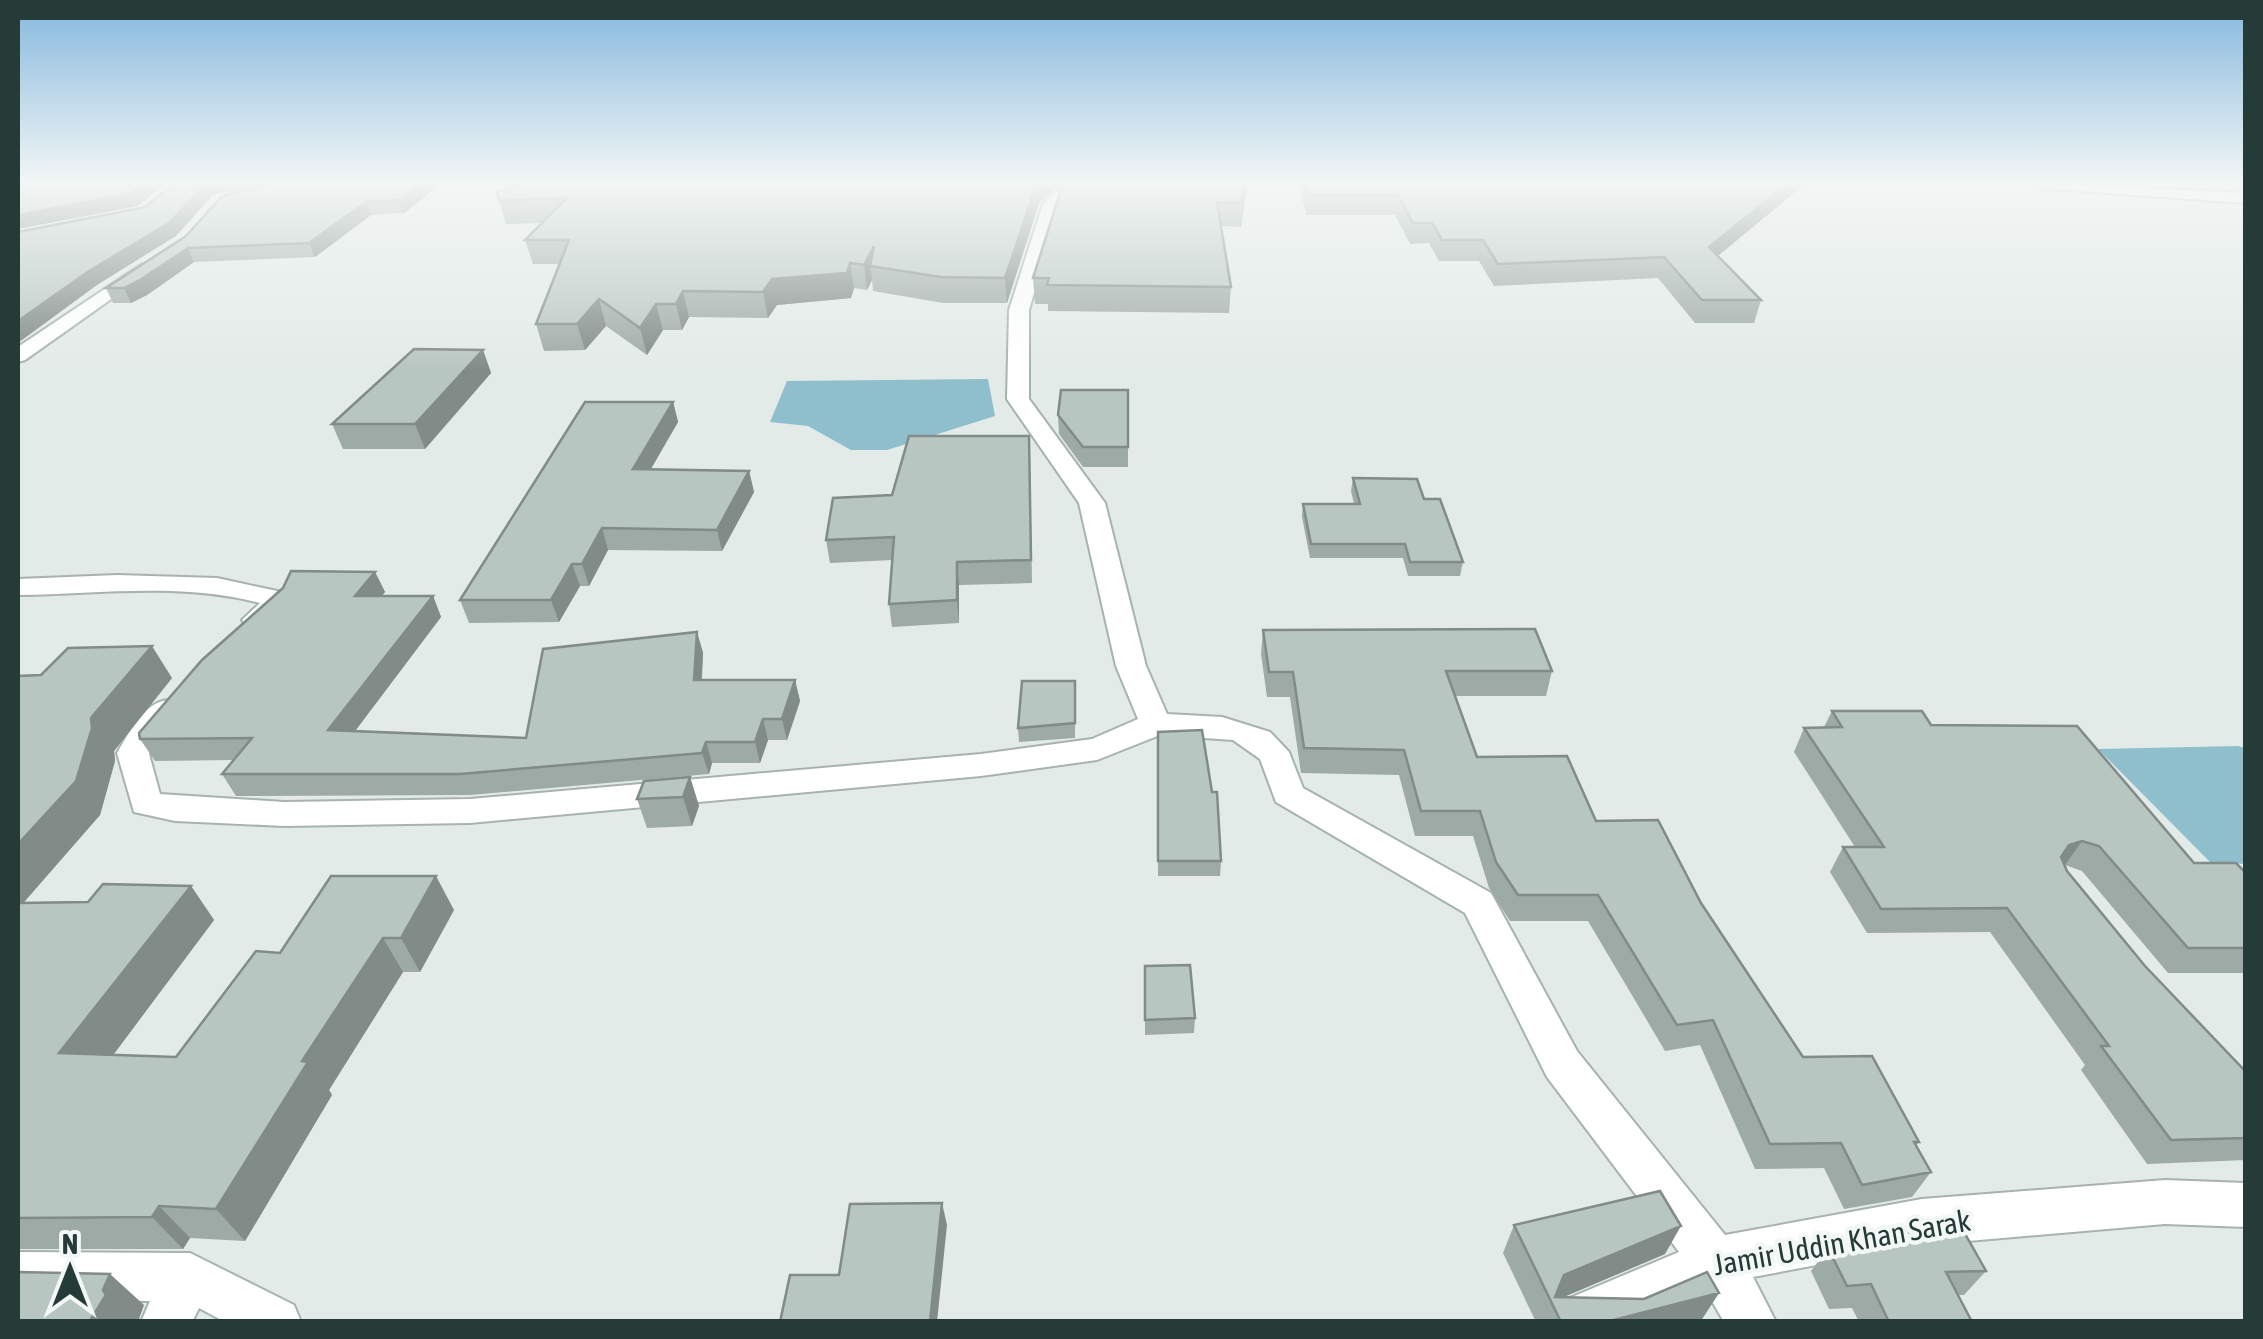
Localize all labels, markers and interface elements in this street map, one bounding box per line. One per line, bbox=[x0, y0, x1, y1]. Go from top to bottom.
street label: Jamir Uddin Khan Sarak bbox=[1711, 1203, 1973, 1281]
north arrow bbox=[20, 1219, 120, 1319]
text: N bbox=[62, 1228, 78, 1260]

